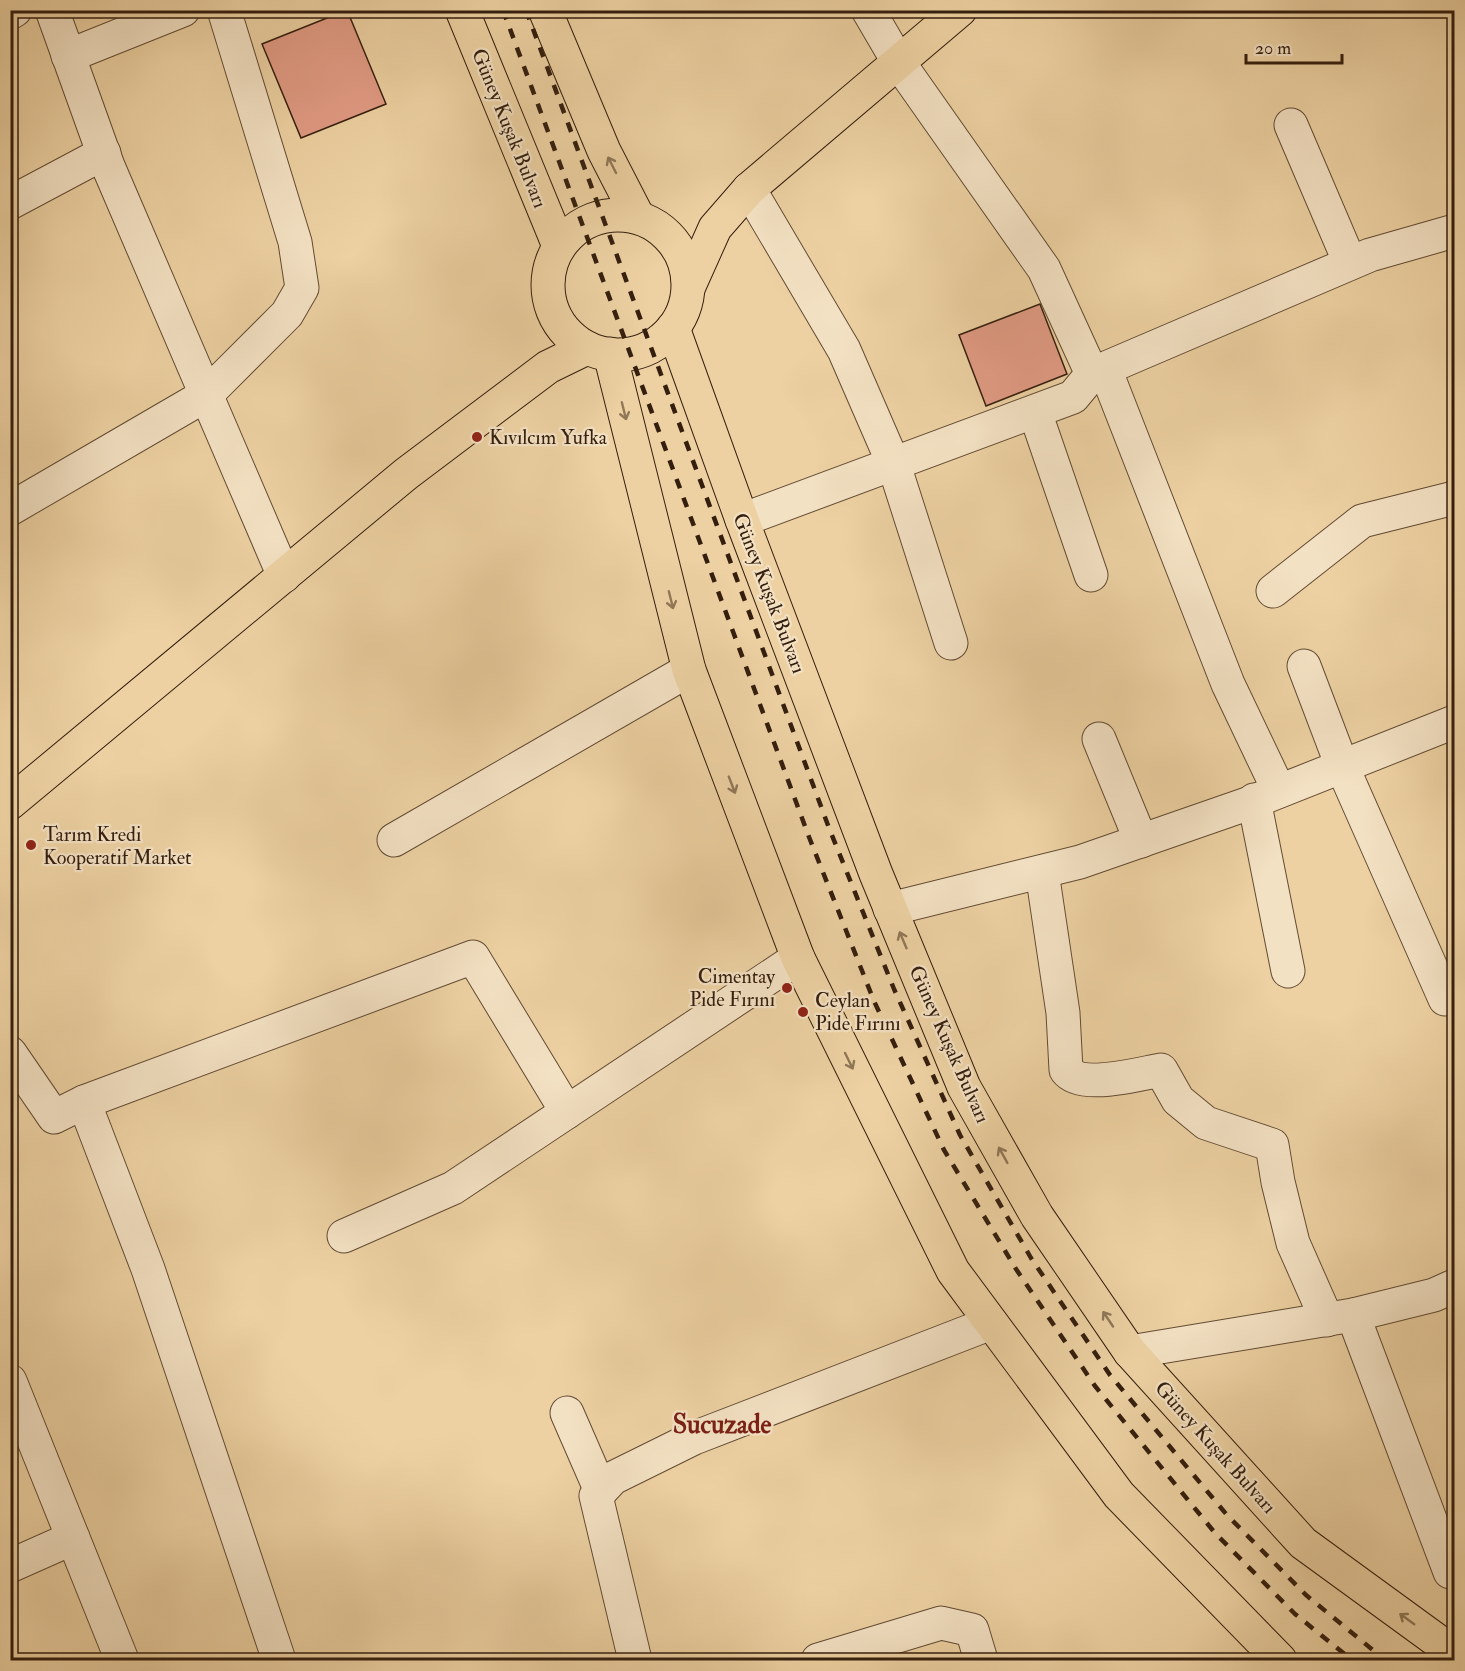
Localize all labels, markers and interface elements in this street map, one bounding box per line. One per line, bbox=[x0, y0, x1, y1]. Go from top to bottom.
scale bar bbox=[1246, 27, 1342, 65]
text: 20 m bbox=[1255, 37, 1291, 60]
street label: Güney Kuşak Bulvarı bbox=[466, 45, 553, 212]
one-way arrow bbox=[606, 157, 617, 175]
one-way arrow bbox=[618, 401, 630, 420]
place label: Kıvılcım Yufka bbox=[489, 425, 608, 450]
marker: Kıvılcım Yufka bbox=[470, 430, 484, 444]
street label: Güney Kuşak Bulvarı bbox=[727, 509, 812, 677]
one-way arrow bbox=[666, 590, 678, 609]
one-way arrow bbox=[728, 775, 739, 794]
place label: Tarım Kredi Kooperatif Market bbox=[43, 822, 192, 871]
marker: Tarım Kredi Kooperatif Market bbox=[24, 838, 38, 852]
one-way arrow bbox=[897, 932, 908, 950]
street label: Güney Kuşak Bulvarı bbox=[904, 962, 995, 1127]
place label: Cimentay Pide Fırını bbox=[689, 964, 776, 1012]
marker: Cimentay Pide Fırını bbox=[780, 981, 794, 995]
place label: Ceylan Pide Fırını bbox=[815, 988, 901, 1036]
marker: Ceylan Pide Fırını bbox=[796, 1005, 810, 1019]
one-way arrow bbox=[844, 1052, 855, 1070]
one-way arrow bbox=[997, 1147, 1009, 1164]
one-way arrow bbox=[1102, 1312, 1114, 1328]
street label: Güney Kuşak Bulvarı bbox=[1150, 1376, 1282, 1519]
district label: Sucuzade bbox=[673, 1409, 771, 1441]
one-way arrow bbox=[1400, 1612, 1416, 1625]

